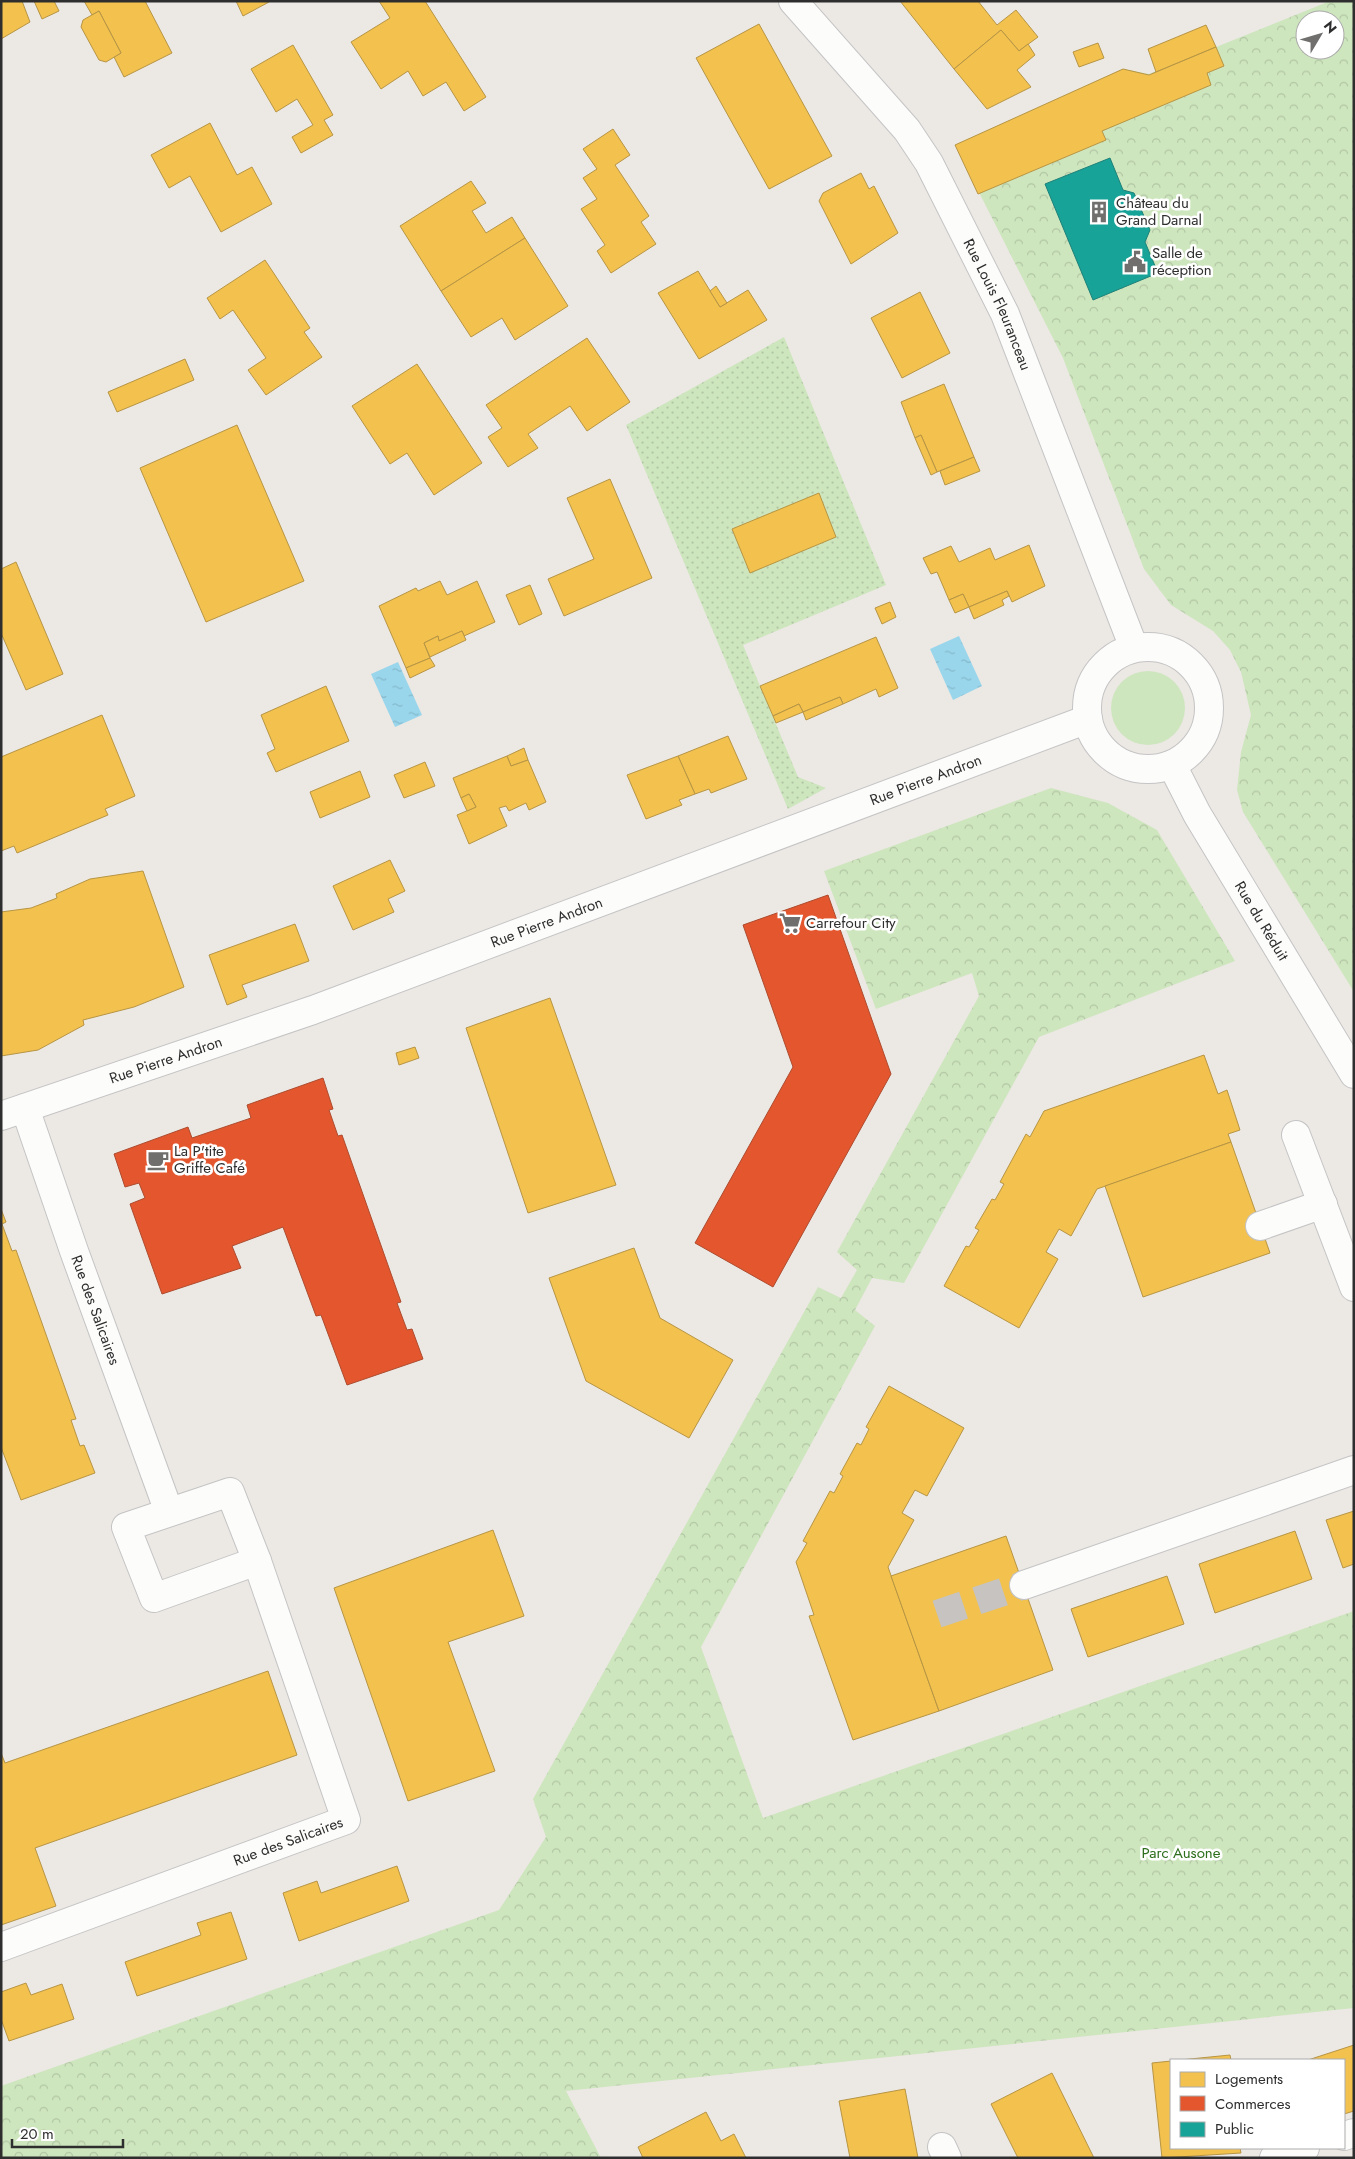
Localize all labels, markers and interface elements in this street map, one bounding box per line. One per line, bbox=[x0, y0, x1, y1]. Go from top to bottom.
north arrow bbox=[1295, 10, 1345, 60]
text: N bbox=[1319, 16, 1342, 38]
place label: Château du Grand Darnal bbox=[1116, 192, 1202, 231]
building icon: Château du Grand Darnal bbox=[1086, 199, 1112, 225]
street label: Rue Louis Fleuranceau bbox=[958, 235, 1037, 373]
place label: Salle de réception bbox=[1152, 242, 1212, 281]
public building icon: Salle de réception bbox=[1122, 249, 1148, 275]
street label: Rue Pierre Andron bbox=[867, 749, 985, 811]
street label: Rue du Réduit bbox=[1229, 877, 1294, 965]
street label: Rue Pierre Andron bbox=[487, 891, 606, 953]
supermarket icon: Carrefour City bbox=[777, 910, 803, 936]
place label: Carrefour City bbox=[806, 912, 896, 934]
street label: Rue Pierre Andron bbox=[106, 1031, 225, 1089]
place label: La P'tite Griffe Café bbox=[174, 1140, 245, 1179]
cafe icon: La P'tite Griffe Café bbox=[145, 1147, 171, 1173]
street label: Rue des Salicaires bbox=[65, 1252, 126, 1368]
street label: Rue des Salicaires bbox=[230, 1811, 346, 1872]
park label: Parc Ausone bbox=[1142, 1842, 1221, 1864]
legend bbox=[1170, 2059, 1345, 2149]
text: Logements bbox=[1215, 2068, 1283, 2090]
text: Commerces bbox=[1215, 2093, 1290, 2115]
scale bar bbox=[12, 2116, 124, 2148]
text: Public bbox=[1215, 2118, 1254, 2140]
text: 20 m bbox=[20, 2123, 54, 2145]

